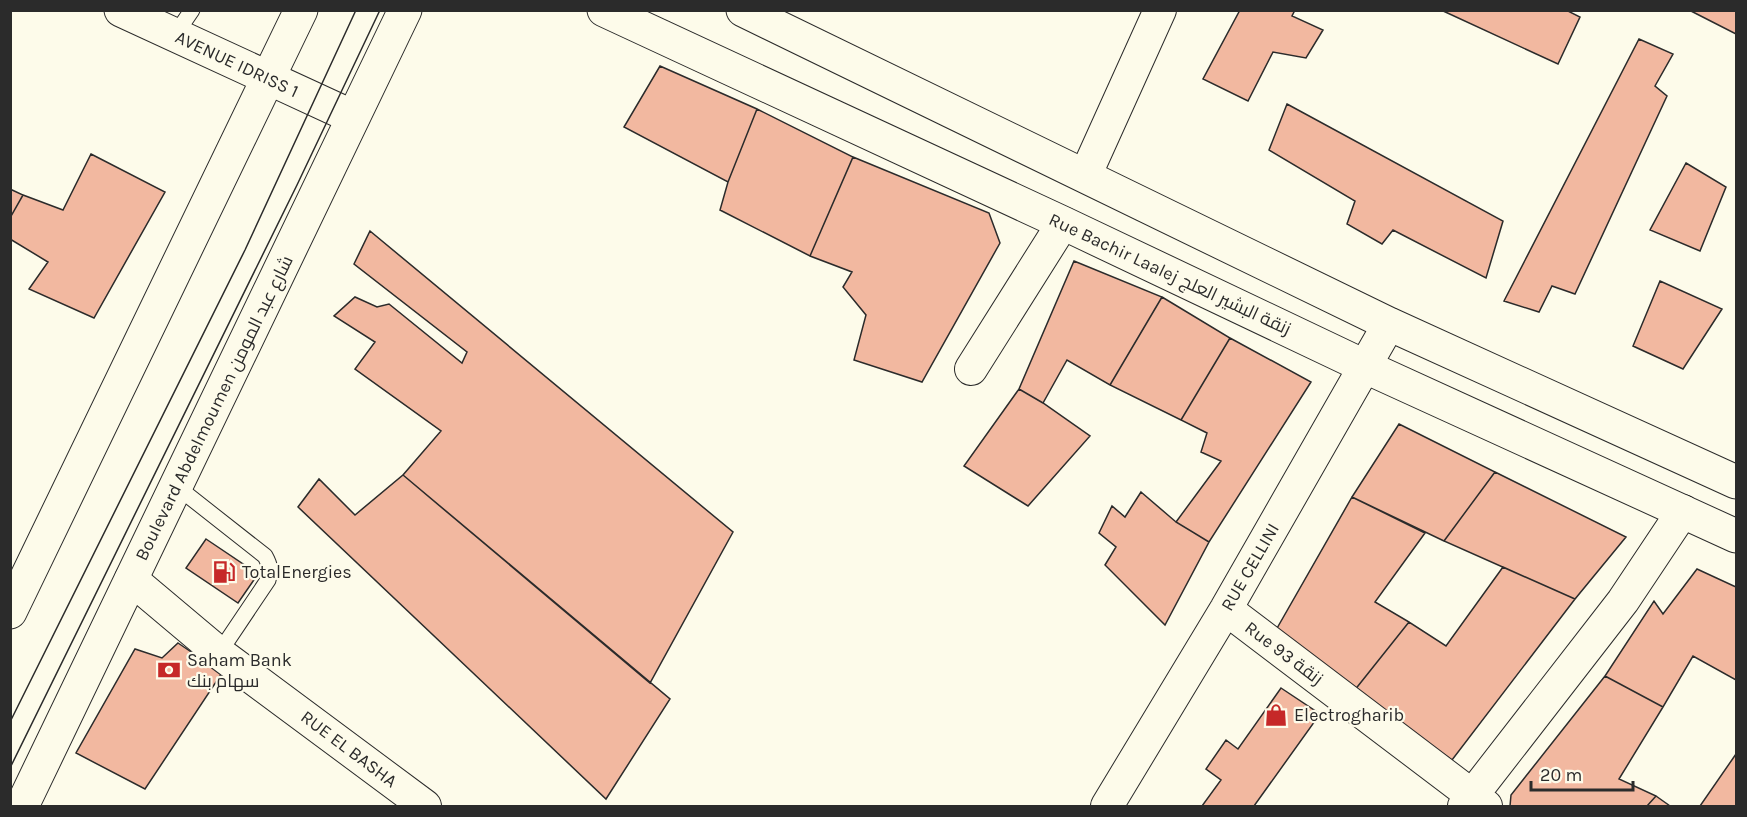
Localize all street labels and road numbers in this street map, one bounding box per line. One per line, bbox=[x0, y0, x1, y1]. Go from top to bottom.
street label: AVENUE IDRISS 1 bbox=[172, 26, 302, 102]
street label: Rue Bachir Laalej زنقة البشير العلج bbox=[1045, 208, 1295, 341]
street label: Boulevard Abdelmoumen شارع عبد المومن bbox=[130, 252, 299, 565]
street label: RUE CELLINI bbox=[1216, 519, 1284, 615]
street label: Rue 93 زنقة bbox=[1241, 616, 1327, 690]
street label: RUE EL BASHA bbox=[297, 706, 401, 792]

